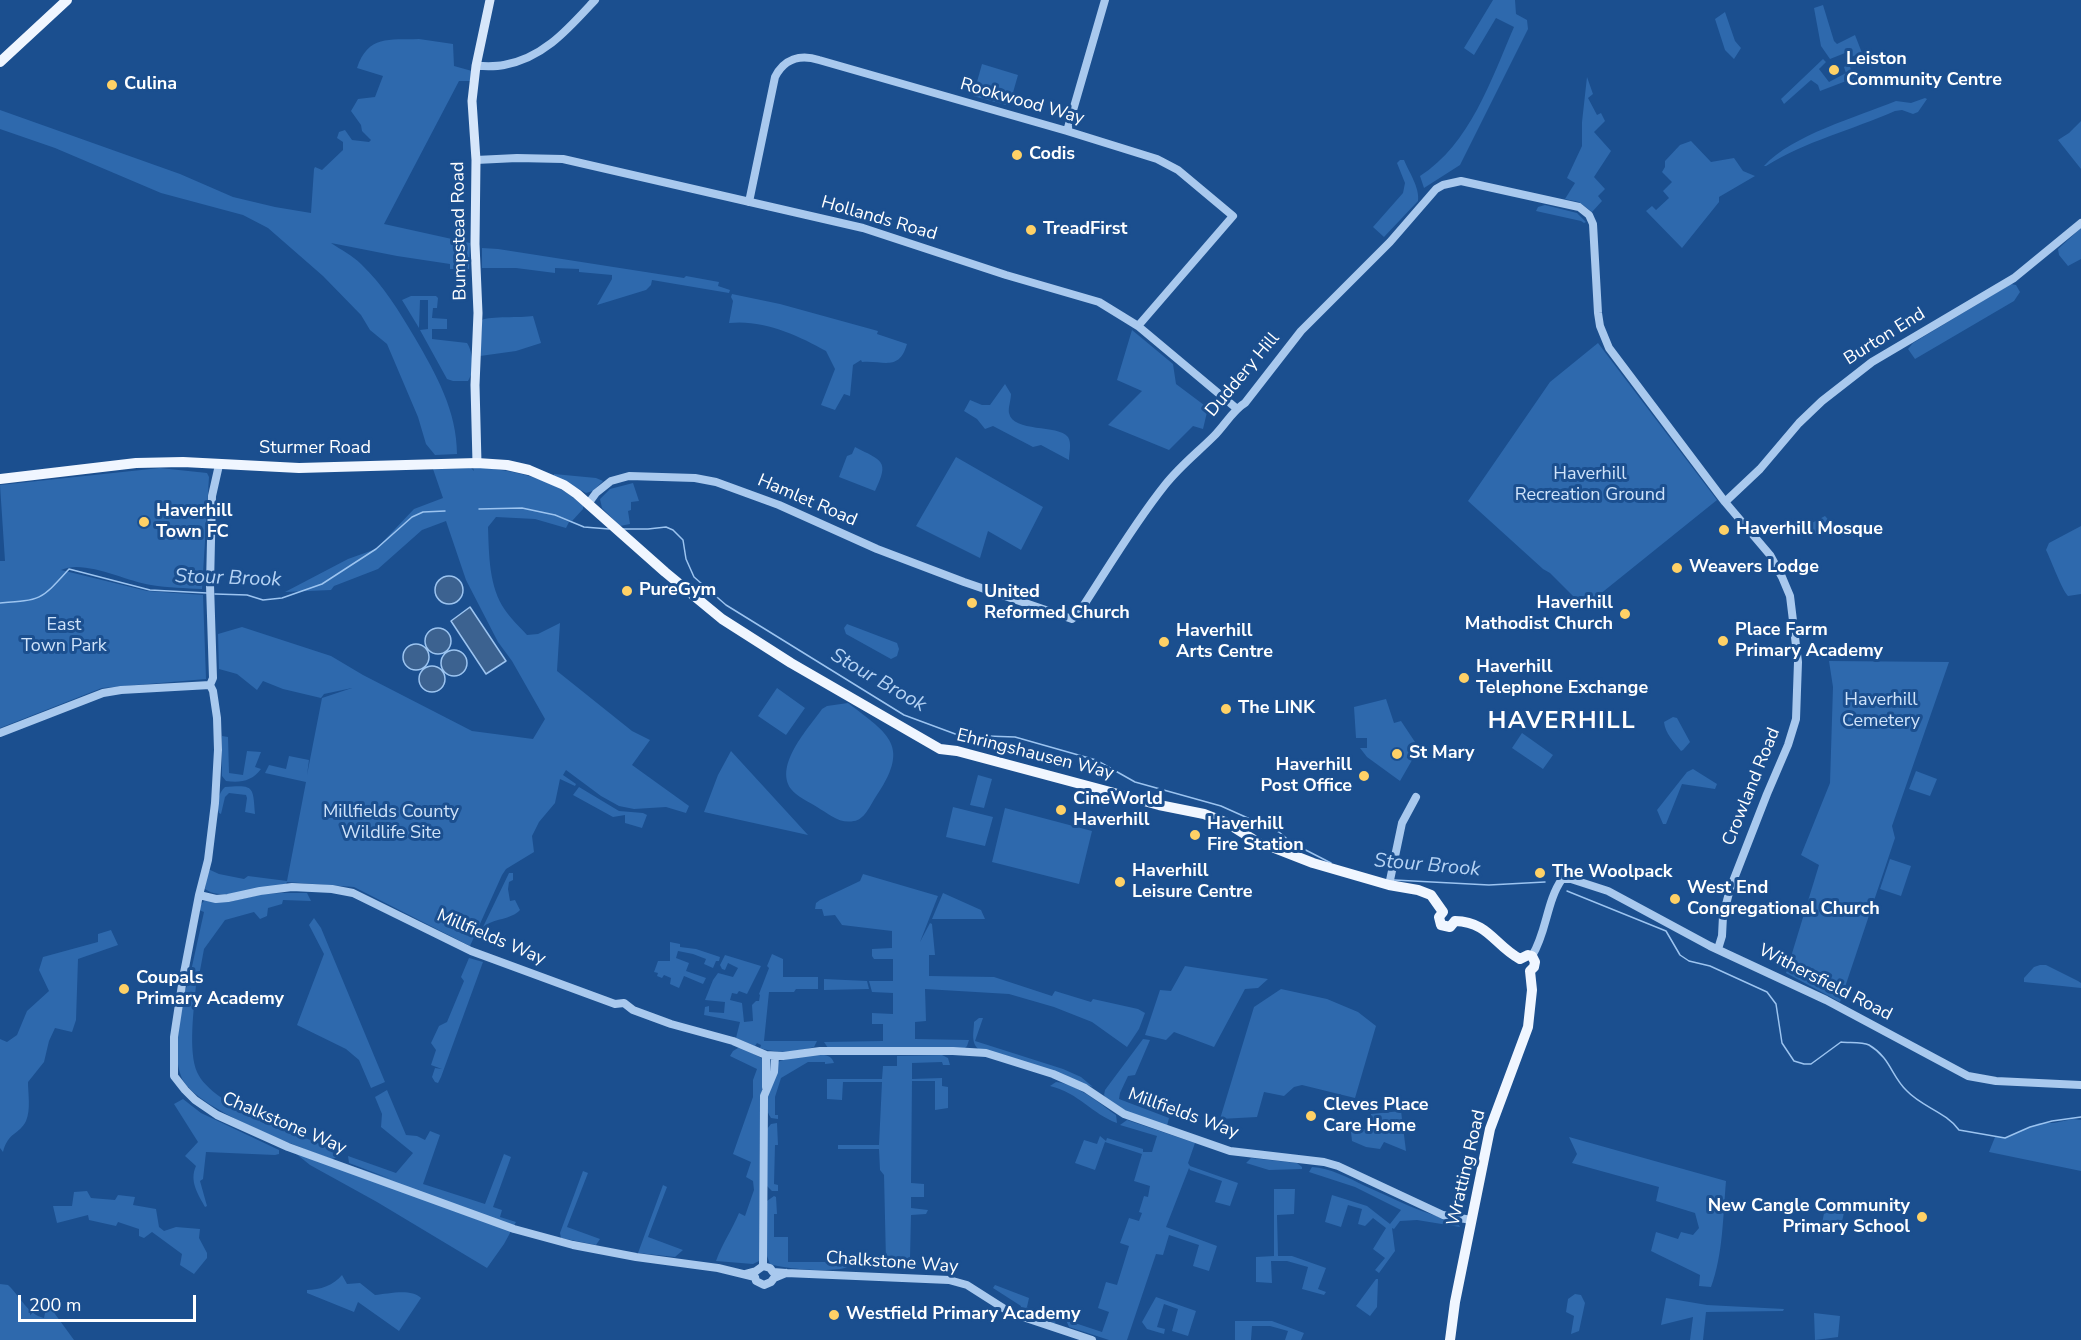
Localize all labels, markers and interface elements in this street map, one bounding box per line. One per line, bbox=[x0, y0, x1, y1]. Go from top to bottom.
place label: Leiston Community Centre bbox=[1846, 49, 2002, 92]
marker: Leiston Community Centre bbox=[1827, 63, 1841, 77]
place label: Culina bbox=[124, 74, 177, 96]
street label: Rookwood Way bbox=[957, 74, 1087, 130]
marker: Culina bbox=[105, 78, 119, 92]
place label: Codis bbox=[1029, 144, 1075, 166]
marker: Codis bbox=[1010, 148, 1024, 162]
street label: Bumpstead Road bbox=[448, 161, 472, 301]
street label: Hollands Road bbox=[818, 192, 940, 246]
place label: TreadFirst bbox=[1043, 219, 1127, 241]
marker: TreadFirst bbox=[1024, 223, 1038, 237]
street label: Burton End bbox=[1840, 304, 1930, 370]
street label: Duddery Hill bbox=[1201, 328, 1285, 422]
street label: Sturmer Road bbox=[259, 438, 371, 460]
park label: Haverhill Recreation Ground bbox=[1515, 464, 1665, 506]
street label: Hamlet Road bbox=[754, 470, 860, 532]
place label: Haverhill Town FC bbox=[156, 501, 232, 544]
marker: Haverhill Town FC bbox=[137, 515, 151, 529]
place label: Haverhill Mosque bbox=[1736, 519, 1883, 541]
marker: Haverhill Mosque bbox=[1717, 523, 1731, 537]
place label: Weavers Lodge bbox=[1689, 557, 1819, 579]
marker: Weavers Lodge bbox=[1670, 561, 1684, 575]
water label: Stour Brook bbox=[174, 565, 282, 593]
place label: PureGym bbox=[639, 580, 716, 602]
place label: United Reformed Church bbox=[984, 582, 1130, 624]
marker: PureGym bbox=[620, 584, 634, 598]
place label: Haverhill Mathodist Church bbox=[1465, 593, 1613, 636]
marker: United Reformed Church bbox=[965, 596, 979, 610]
marker: Haverhill Mathodist Church bbox=[1618, 607, 1632, 621]
park label: East Town Park bbox=[21, 615, 107, 658]
place label: Place Farm Primary Academy bbox=[1735, 620, 1883, 662]
place label: Haverhill Arts Centre bbox=[1176, 621, 1273, 664]
marker: Place Farm Primary Academy bbox=[1716, 634, 1730, 648]
marker: Haverhill Arts Centre bbox=[1157, 635, 1171, 649]
water label: Stour Brook bbox=[826, 644, 930, 718]
place label: Haverhill Telephone Exchange bbox=[1476, 657, 1648, 700]
marker: Haverhill Telephone Exchange bbox=[1457, 671, 1471, 685]
park label: Haverhill Cemetery bbox=[1842, 690, 1920, 732]
place label: The LINK bbox=[1238, 698, 1315, 720]
marker: The LINK bbox=[1219, 702, 1233, 716]
district label: HAVERHILL bbox=[1488, 708, 1636, 736]
street label: Ehringshausen Way bbox=[954, 725, 1116, 785]
street label: Crowland Road bbox=[1718, 725, 1786, 849]
place label: St Mary bbox=[1409, 743, 1475, 765]
marker: St Mary bbox=[1390, 747, 1404, 761]
place label: Haverhill Post Office bbox=[1261, 755, 1352, 798]
marker: Haverhill Post Office bbox=[1357, 769, 1371, 783]
place label: CineWorld Haverhill bbox=[1073, 789, 1163, 832]
park label: Millfields County Wildlife Site bbox=[323, 802, 459, 844]
marker: CineWorld Haverhill bbox=[1054, 803, 1068, 817]
place label: Haverhill Fire Station bbox=[1207, 814, 1304, 856]
marker: Haverhill Fire Station bbox=[1188, 828, 1202, 842]
water label: Stour Brook bbox=[1373, 849, 1481, 883]
place label: Haverhill Leisure Centre bbox=[1132, 861, 1253, 904]
place label: The Woolpack bbox=[1552, 862, 1672, 884]
marker: The Woolpack bbox=[1533, 866, 1547, 880]
marker: Haverhill Leisure Centre bbox=[1113, 875, 1127, 889]
place label: West End Congregational Church bbox=[1687, 878, 1880, 920]
marker: West End Congregational Church bbox=[1668, 892, 1682, 906]
street label: Millfields Way bbox=[433, 905, 549, 971]
street label: Withersfield Road bbox=[1755, 940, 1895, 1026]
place label: Coupals Primary Academy bbox=[136, 968, 284, 1010]
marker: Coupals Primary Academy bbox=[117, 982, 131, 996]
street label: Millfields Way bbox=[1125, 1084, 1241, 1144]
street label: Chalkstone Way bbox=[219, 1088, 349, 1160]
place label: Cleves Place Care Home bbox=[1323, 1095, 1429, 1138]
street label: Wratting Road bbox=[1443, 1108, 1491, 1228]
marker: Cleves Place Care Home bbox=[1304, 1109, 1318, 1123]
place label: New Cangle Community Primary School bbox=[1708, 1196, 1910, 1238]
marker: New Cangle Community Primary School bbox=[1915, 1210, 1929, 1224]
street label: Chalkstone Way bbox=[825, 1248, 959, 1278]
scale bar bbox=[21, 1283, 200, 1321]
text: 200 m bbox=[29, 1293, 81, 1317]
place label: Westfield Primary Academy bbox=[846, 1304, 1080, 1326]
marker: Westfield Primary Academy bbox=[827, 1308, 841, 1322]

